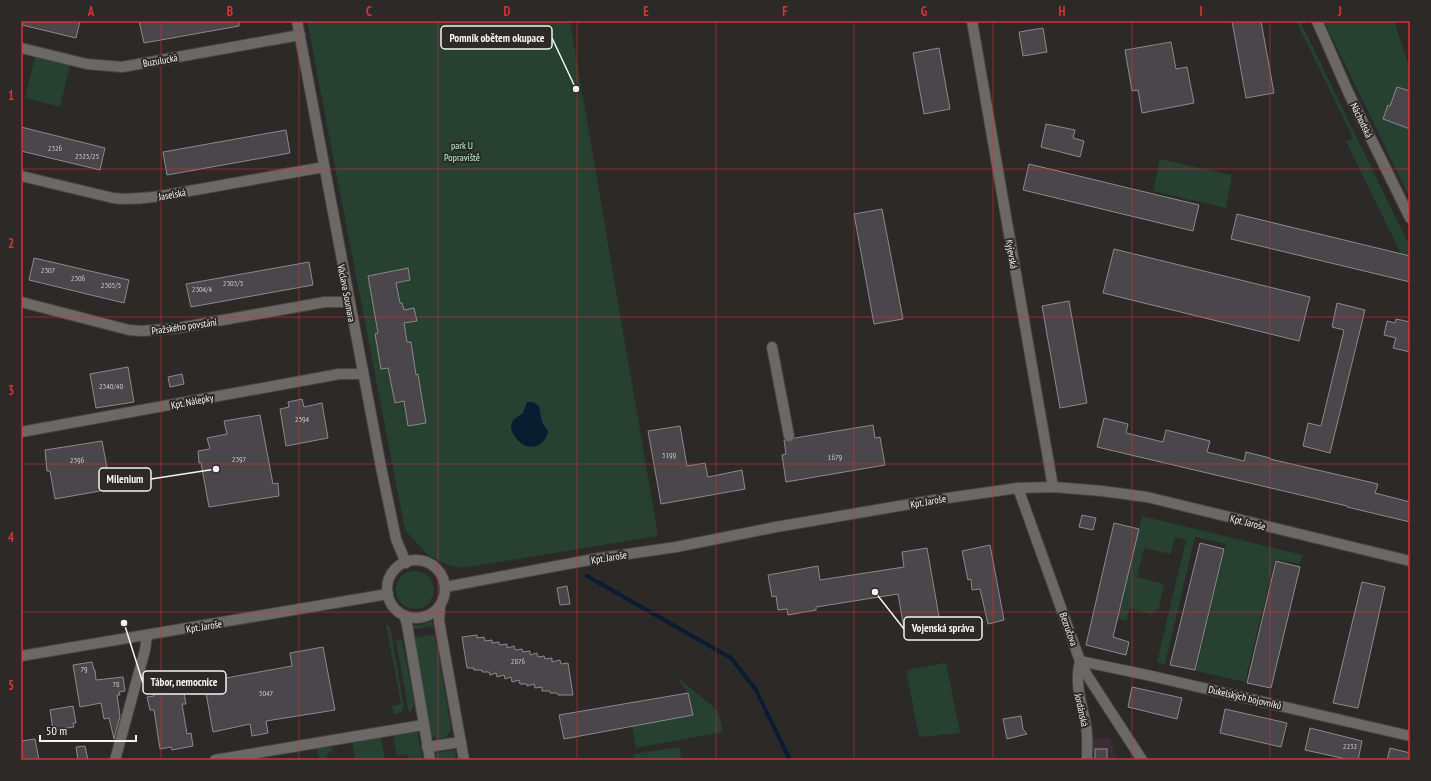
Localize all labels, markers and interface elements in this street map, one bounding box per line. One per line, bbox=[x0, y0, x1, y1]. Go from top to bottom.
text: A bbox=[87, 3, 95, 20]
text: B bbox=[227, 3, 233, 20]
text: C bbox=[366, 3, 372, 20]
text: D bbox=[504, 3, 511, 20]
text: E bbox=[643, 3, 649, 20]
text: F bbox=[782, 3, 788, 20]
text: G bbox=[921, 3, 928, 20]
text: H bbox=[1059, 3, 1066, 20]
text: I bbox=[1199, 3, 1203, 20]
text: J bbox=[1337, 3, 1342, 20]
callout: Pomník obětem okupace bbox=[441, 26, 552, 49]
text: Pomník obětem okupace bbox=[449, 31, 545, 45]
street label: Buzulucká bbox=[142, 51, 179, 70]
text: 1 bbox=[8, 87, 14, 104]
street label: Náchodská bbox=[1348, 101, 1376, 140]
park label: park U Popraviště bbox=[444, 139, 480, 164]
house number: 2326 bbox=[48, 143, 63, 153]
house number: 2325/25 bbox=[75, 151, 99, 161]
street label: Jaselská bbox=[156, 186, 187, 203]
text: 2 bbox=[8, 235, 14, 252]
street label: Kyjevská bbox=[1003, 238, 1020, 270]
street label: Václava Soumara bbox=[334, 262, 358, 323]
house number: 2307 bbox=[41, 265, 56, 275]
house number: 2306 bbox=[71, 273, 86, 283]
house number: 2303/3 bbox=[223, 278, 244, 288]
house number: 2305/5 bbox=[101, 280, 121, 290]
house number: 2304/4 bbox=[192, 284, 213, 294]
street label: Pražského povstání bbox=[151, 315, 218, 338]
house number: 2340/40 bbox=[99, 381, 123, 391]
text: 3 bbox=[8, 382, 14, 399]
street label: Kpt. Nálepky bbox=[170, 391, 215, 412]
house number: 2394 bbox=[295, 414, 310, 424]
house number: 3199 bbox=[662, 450, 677, 460]
house number: 1679 bbox=[828, 452, 843, 462]
house number: 2397 bbox=[232, 454, 247, 464]
house number: 2396 bbox=[70, 455, 85, 465]
callout: Milenium bbox=[99, 468, 151, 491]
text: Milenium bbox=[107, 472, 143, 486]
street label: Kpt. Jaroše bbox=[909, 492, 947, 511]
street label: Kpt. Jaroše bbox=[1229, 512, 1267, 533]
text: 4 bbox=[8, 529, 15, 546]
street label: Kpt. Jaroše bbox=[590, 548, 628, 567]
street label: Bezručova bbox=[1056, 611, 1081, 648]
street label: Kpt. Jaroše bbox=[185, 617, 223, 636]
callout: Vojenská správa bbox=[904, 617, 982, 640]
text: Vojenská správa bbox=[911, 621, 975, 635]
house number: 2876 bbox=[511, 656, 526, 666]
house number: 79 bbox=[80, 664, 88, 674]
callout: Tábor, nemocnice bbox=[143, 671, 226, 694]
text: Tábor, nemocnice bbox=[151, 675, 218, 689]
text: 5 bbox=[8, 677, 14, 694]
house number: 78 bbox=[112, 679, 120, 689]
street label: Dukelských bojovníků bbox=[1207, 683, 1283, 712]
house number: 3047 bbox=[259, 688, 274, 698]
street label: Jordánská bbox=[1071, 691, 1091, 728]
scale bar bbox=[40, 717, 136, 743]
text: 50 m bbox=[46, 723, 67, 738]
house number: 2232 bbox=[1343, 741, 1358, 751]

